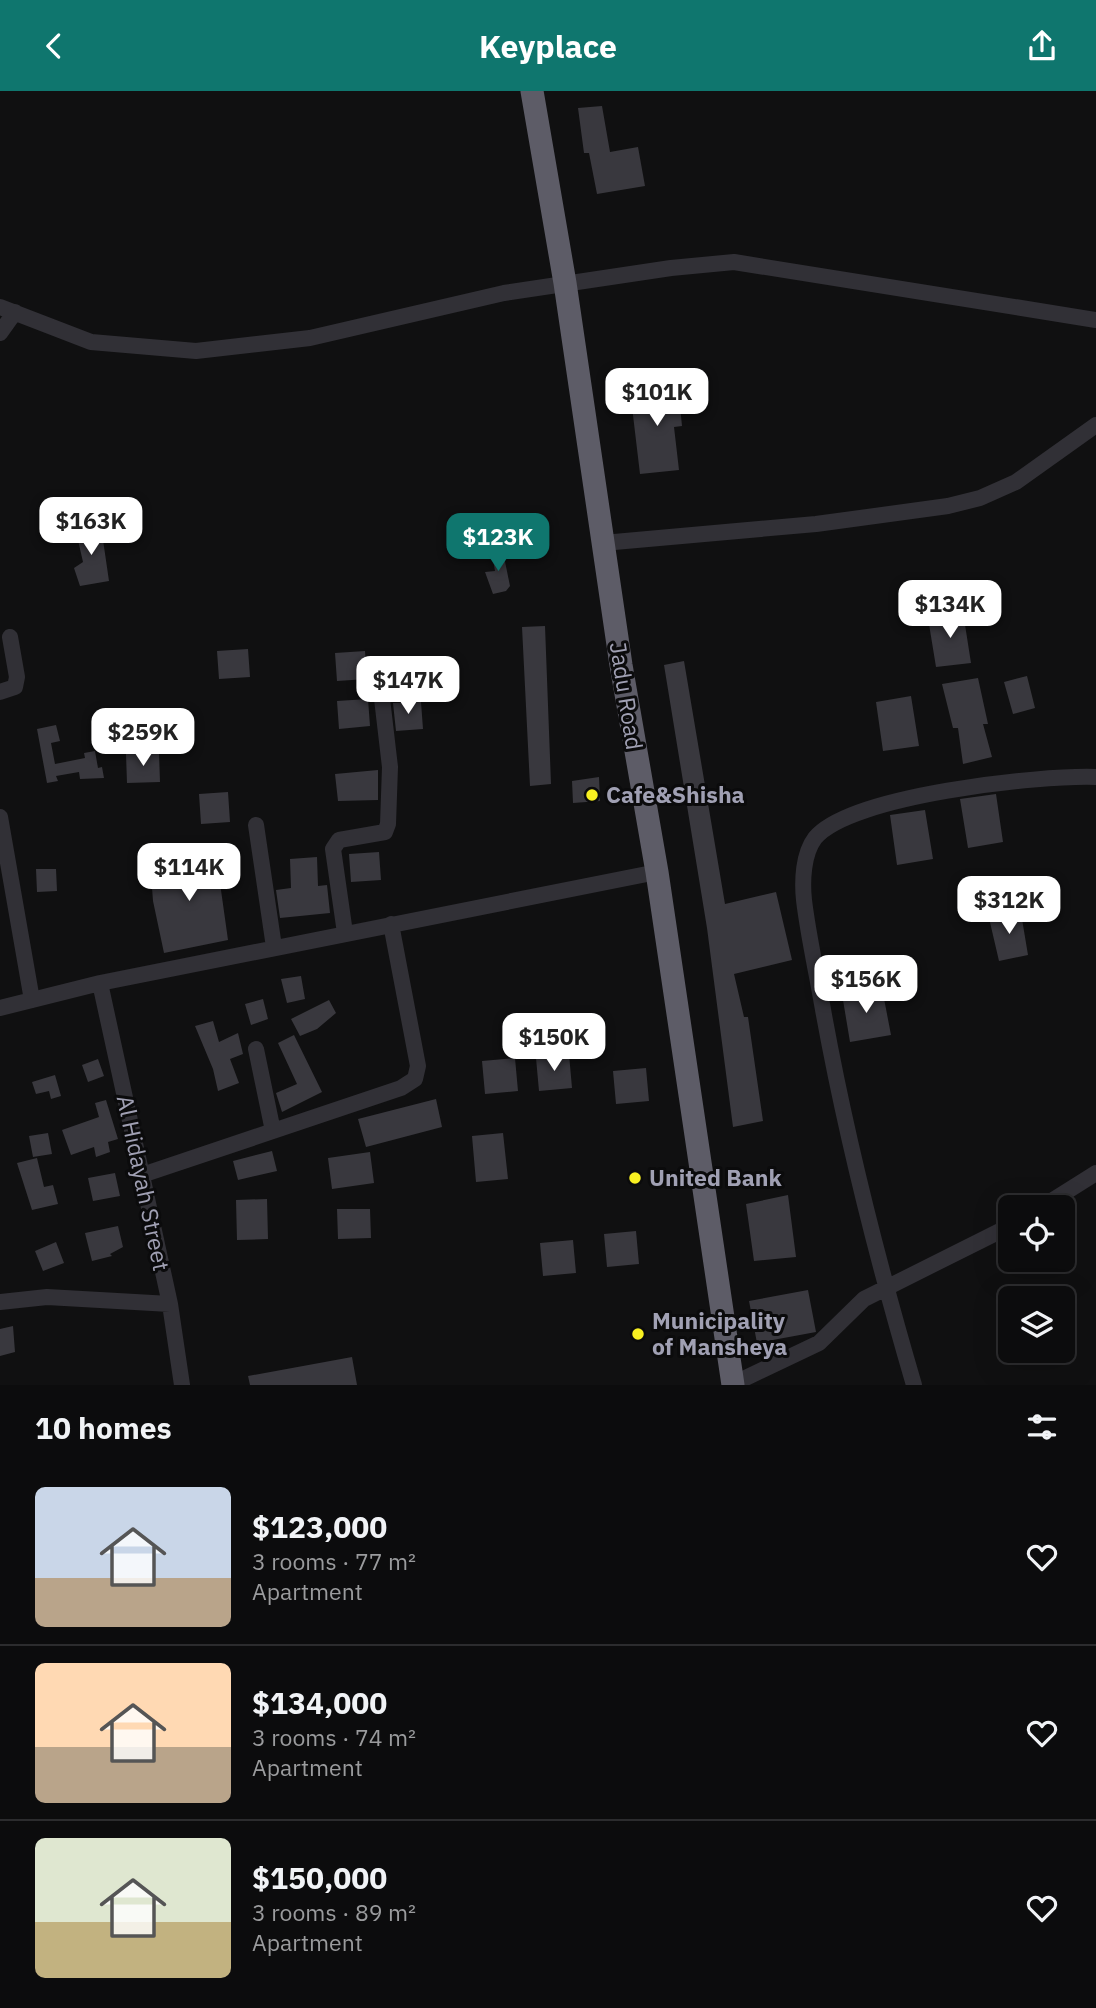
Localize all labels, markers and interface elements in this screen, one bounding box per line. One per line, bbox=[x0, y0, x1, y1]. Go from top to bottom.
text: Keyplace bbox=[479, 25, 617, 67]
icon: back bbox=[35, 27, 73, 65]
icon: share bbox=[1023, 27, 1061, 65]
pin: $101K bbox=[608, 369, 706, 428]
text: $101K bbox=[621, 376, 693, 406]
pin: $163K bbox=[42, 497, 140, 557]
text: $163K bbox=[55, 505, 127, 535]
pin: $123K bbox=[449, 513, 547, 573]
text: $123K bbox=[462, 521, 534, 551]
pin: $134K bbox=[901, 581, 999, 640]
text: $134K bbox=[914, 588, 986, 618]
street label: Jadu Road bbox=[604, 640, 650, 752]
pin: $147K bbox=[359, 657, 457, 716]
text: $147K bbox=[372, 664, 444, 694]
pin: $259K bbox=[94, 709, 192, 768]
text: $259K bbox=[107, 716, 179, 746]
place label: Cafe&Shisha bbox=[606, 779, 745, 809]
marker: Cafe&Shisha bbox=[584, 787, 600, 803]
pin: $114K bbox=[140, 843, 238, 903]
text: $114K bbox=[153, 851, 225, 881]
pin: $312K bbox=[960, 877, 1058, 936]
text: $312K bbox=[973, 884, 1045, 914]
pin: $156K bbox=[817, 955, 915, 1015]
text: $156K bbox=[830, 963, 902, 993]
pin: $150K bbox=[505, 1013, 603, 1073]
text: $150K bbox=[518, 1021, 590, 1051]
street label: Al Hidayah Street bbox=[111, 1092, 177, 1273]
place label: United Bank bbox=[649, 1162, 782, 1192]
marker: United Bank bbox=[627, 1170, 643, 1186]
map controls bbox=[998, 1195, 1075, 1363]
button: locate bbox=[998, 1195, 1075, 1272]
button: layers bbox=[998, 1286, 1075, 1363]
place label: Municipality of Mansheya bbox=[652, 1305, 787, 1361]
marker: Municipality of Mansheya bbox=[630, 1326, 646, 1342]
text: 10 homes bbox=[35, 1408, 172, 1447]
icon: filters bbox=[1023, 1408, 1061, 1446]
text: $123,000 bbox=[252, 1507, 387, 1546]
icon: home bbox=[91, 1515, 175, 1599]
icon: heart bbox=[1023, 1538, 1061, 1576]
text: 3 rooms · 77 m² bbox=[252, 1546, 416, 1576]
text: Apartment bbox=[252, 1576, 363, 1606]
text: $134,000 bbox=[252, 1683, 387, 1722]
icon: home bbox=[91, 1691, 175, 1775]
icon: heart bbox=[1023, 1714, 1061, 1752]
text: 3 rooms · 74 m² bbox=[252, 1722, 416, 1752]
text: Apartment bbox=[252, 1752, 363, 1782]
text: $150,000 bbox=[252, 1858, 387, 1897]
icon: home bbox=[91, 1866, 175, 1950]
icon: heart bbox=[1023, 1889, 1061, 1927]
text: 3 rooms · 89 m² bbox=[252, 1897, 416, 1927]
text: Apartment bbox=[252, 1927, 363, 1957]

